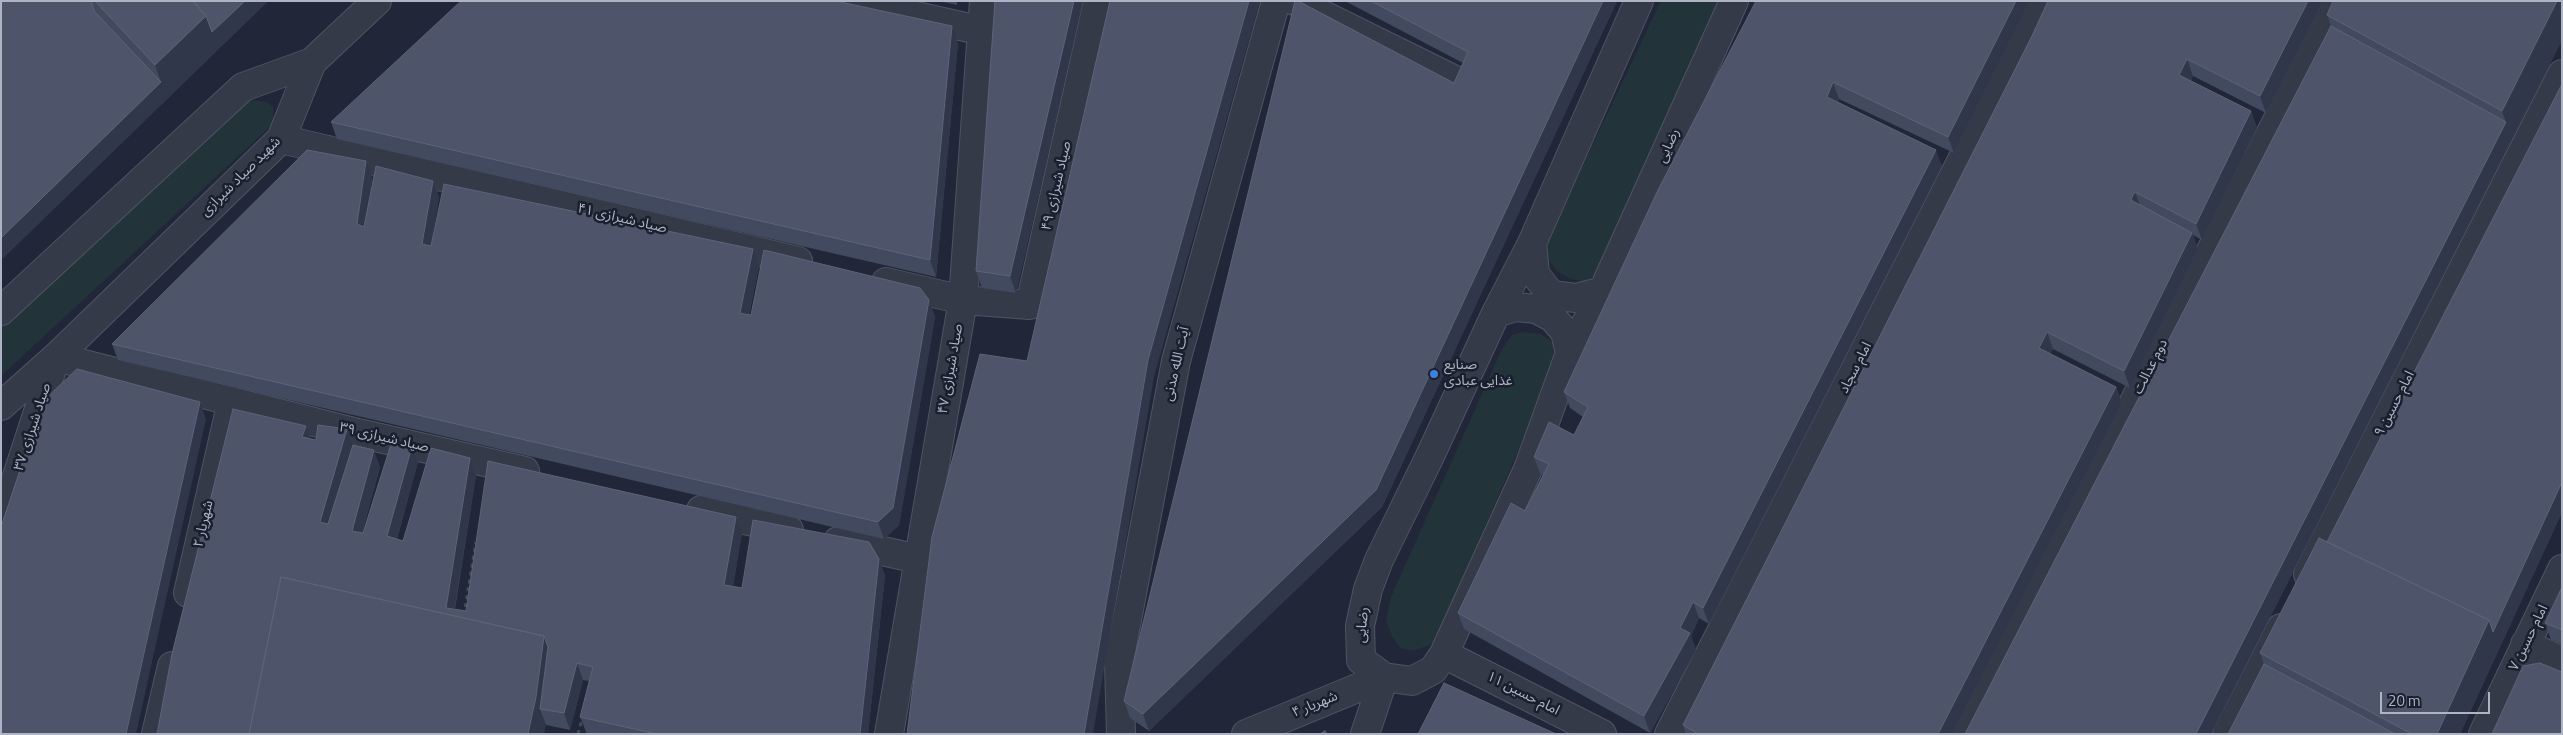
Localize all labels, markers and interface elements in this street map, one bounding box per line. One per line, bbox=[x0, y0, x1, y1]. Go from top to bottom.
street label: رضایی bbox=[1654, 126, 1684, 166]
street label: شهید صیاد شیرازی bbox=[198, 134, 284, 220]
street label: صیاد شیرازی ۴۹ bbox=[1039, 140, 1075, 232]
street label: صیاد شیرازی ۴۱ bbox=[576, 201, 668, 237]
street label: صیاد شیرازی ۴۷ bbox=[935, 323, 967, 415]
street label: آیت الله مدنی bbox=[1160, 325, 1194, 403]
street label: دوم عدالت bbox=[2130, 337, 2172, 397]
street label: امام سجاد bbox=[1836, 340, 1876, 396]
place label: صنایع غذایی عبادی bbox=[1444, 358, 1513, 391]
marker: صنایع غذایی عبادی bbox=[1428, 368, 1440, 380]
street label: امام حسین ۹ bbox=[2371, 368, 2419, 440]
street label: صیاد شیرازی ۳۷ bbox=[11, 381, 55, 473]
street label: صیاد شیرازی ۳۹ bbox=[338, 420, 430, 456]
street label: شهریار ۲ bbox=[190, 499, 218, 549]
street label: امام حسین ۷ bbox=[2506, 602, 2552, 674]
street label: رضایی bbox=[1353, 606, 1373, 644]
street label: امام حسین ۱۱ bbox=[1484, 669, 1562, 719]
scale bar bbox=[2383, 682, 2493, 714]
street label: شهریار ۴ bbox=[1290, 688, 1340, 722]
text: 20 m bbox=[2388, 689, 2421, 712]

